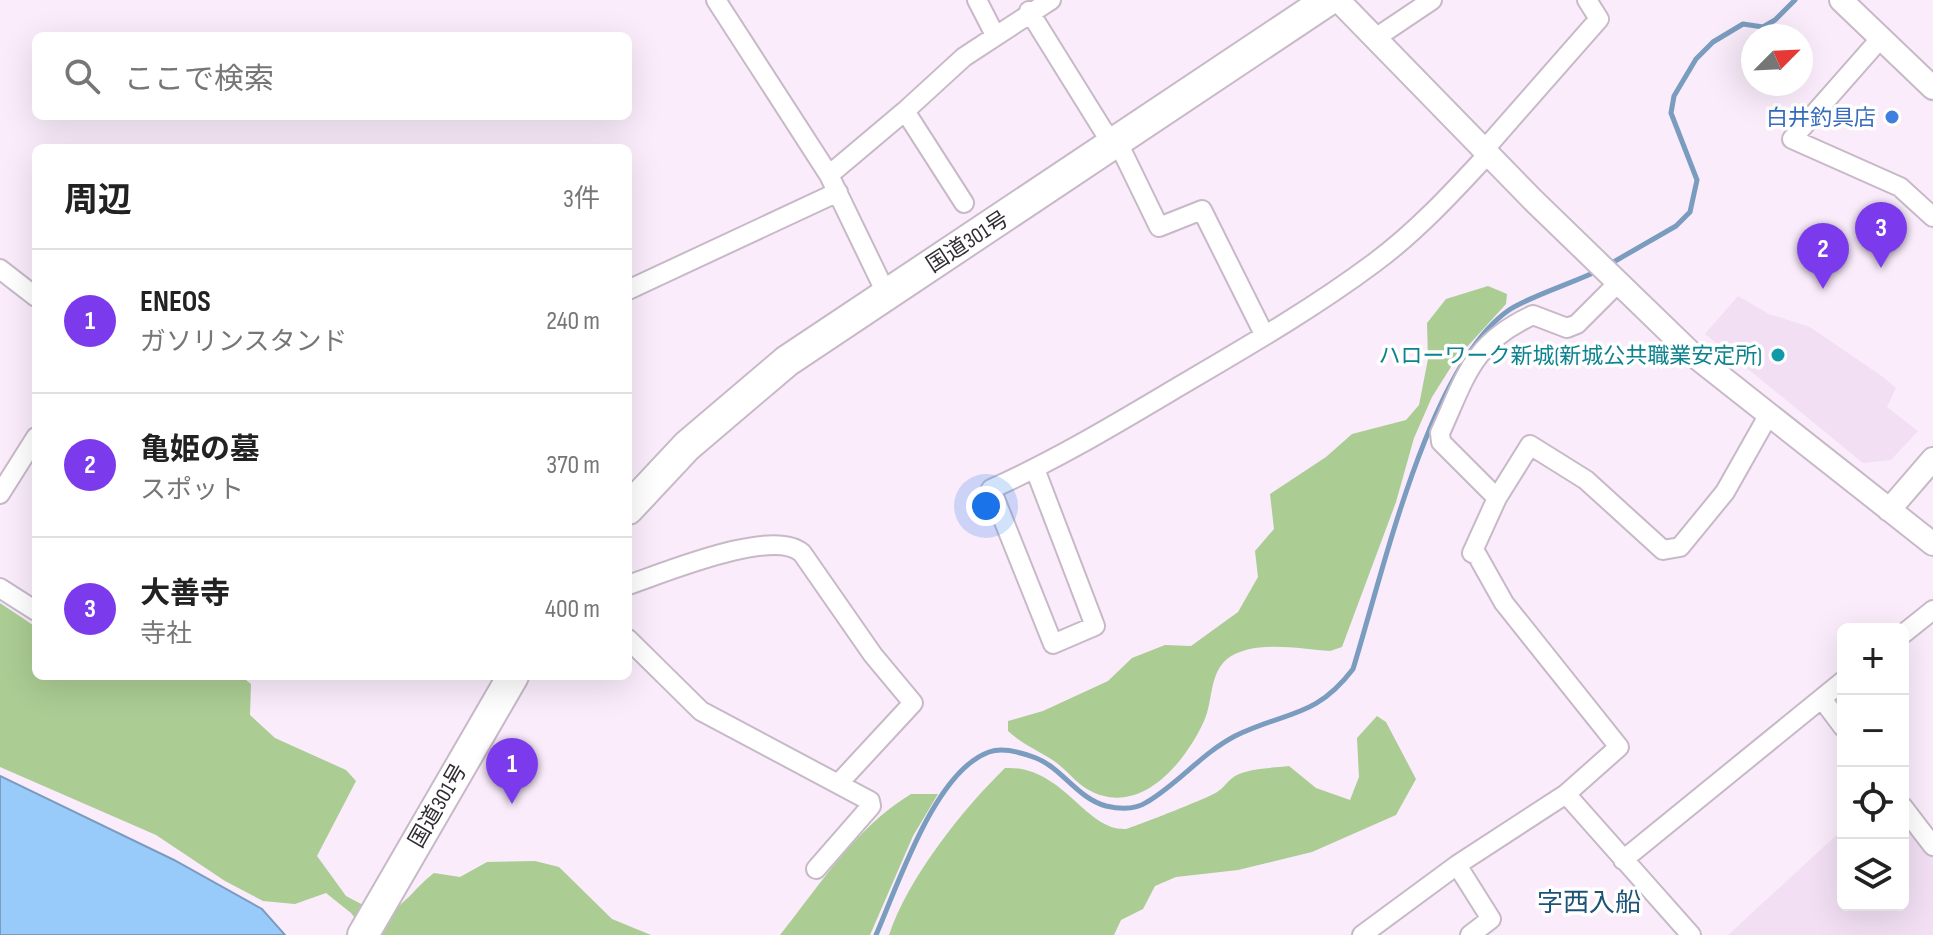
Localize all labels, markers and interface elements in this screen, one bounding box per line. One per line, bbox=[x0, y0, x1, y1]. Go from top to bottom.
north arrow bbox=[1741, 24, 1813, 96]
search box bbox=[32, 32, 632, 120]
icon: search bbox=[60, 54, 104, 98]
text: ここで検索 bbox=[124, 62, 274, 98]
place label: 白井釣具店 bbox=[1766, 105, 1876, 132]
marker: 白井釣具店 bbox=[1883, 108, 1901, 126]
text: 周辺 bbox=[64, 180, 132, 221]
text: 3件 bbox=[563, 184, 600, 215]
pin: 3 bbox=[1855, 202, 1907, 268]
street label: 国道301号 bbox=[922, 206, 1014, 279]
pin: 2 bbox=[1797, 223, 1849, 289]
text: ENEOS bbox=[140, 284, 211, 320]
text: 1 bbox=[85, 306, 95, 337]
text: 240 m bbox=[546, 306, 600, 337]
text: ガソリンスタンド bbox=[140, 327, 347, 358]
place label: ハローワーク新城(新城公共職業安定所) bbox=[1378, 343, 1762, 370]
marker: ハローワーク新城(新城公共職業安定所) bbox=[1769, 346, 1787, 364]
text: 亀姫の墓 bbox=[140, 432, 260, 468]
text: 2 bbox=[84, 450, 96, 481]
text: 370 m bbox=[546, 450, 600, 481]
text: スポット bbox=[140, 475, 244, 506]
your location bbox=[966, 486, 1006, 526]
text: 大善寺 bbox=[140, 576, 230, 612]
text: 3 bbox=[84, 594, 96, 625]
text: 400 m bbox=[545, 594, 600, 625]
text: 寺社 bbox=[140, 619, 192, 650]
map controls bbox=[1837, 623, 1909, 911]
button: + bbox=[1837, 623, 1909, 695]
button: − bbox=[1837, 695, 1909, 767]
pin: 1 bbox=[486, 738, 538, 804]
street label: 国道301号 bbox=[403, 759, 473, 853]
button: locate bbox=[1837, 767, 1909, 839]
button: layers bbox=[1837, 839, 1909, 911]
district label: 字西入船 bbox=[1537, 888, 1641, 919]

